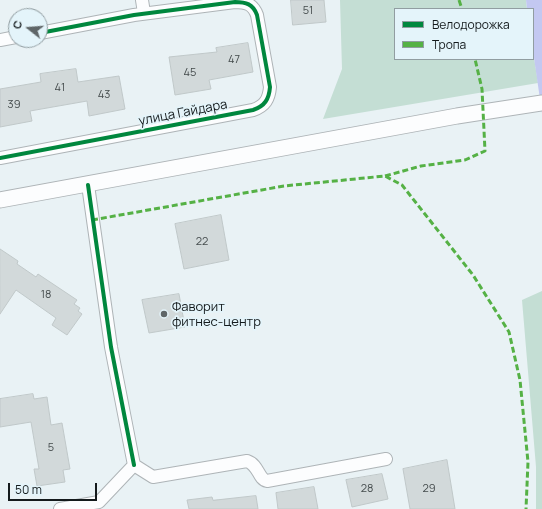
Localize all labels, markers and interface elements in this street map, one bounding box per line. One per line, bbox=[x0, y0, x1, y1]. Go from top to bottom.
house number: 51 bbox=[303, 4, 313, 18]
north arrow bbox=[8, 8, 48, 48]
legend bbox=[394, 8, 534, 60]
text: Велодорожка bbox=[432, 16, 510, 33]
text: С bbox=[9, 19, 25, 31]
text: Тропа bbox=[432, 36, 466, 53]
house number: 47 bbox=[228, 53, 240, 67]
house number: 45 bbox=[184, 66, 196, 80]
house number: 41 bbox=[55, 81, 65, 95]
house number: 43 bbox=[98, 88, 110, 102]
street label: улица Гайдара bbox=[137, 97, 229, 129]
house number: 39 bbox=[8, 98, 20, 112]
house number: 22 bbox=[196, 235, 208, 249]
house number: 18 bbox=[41, 288, 51, 302]
place label: Фаворит фитнес-центр bbox=[172, 299, 261, 330]
marker: Фаворит фитнес-центр bbox=[159, 309, 169, 319]
house number: 5 bbox=[48, 441, 54, 455]
scale bar bbox=[10, 475, 99, 501]
text: 50 m bbox=[15, 481, 42, 498]
house number: 28 bbox=[361, 482, 373, 496]
house number: 29 bbox=[422, 482, 436, 496]

